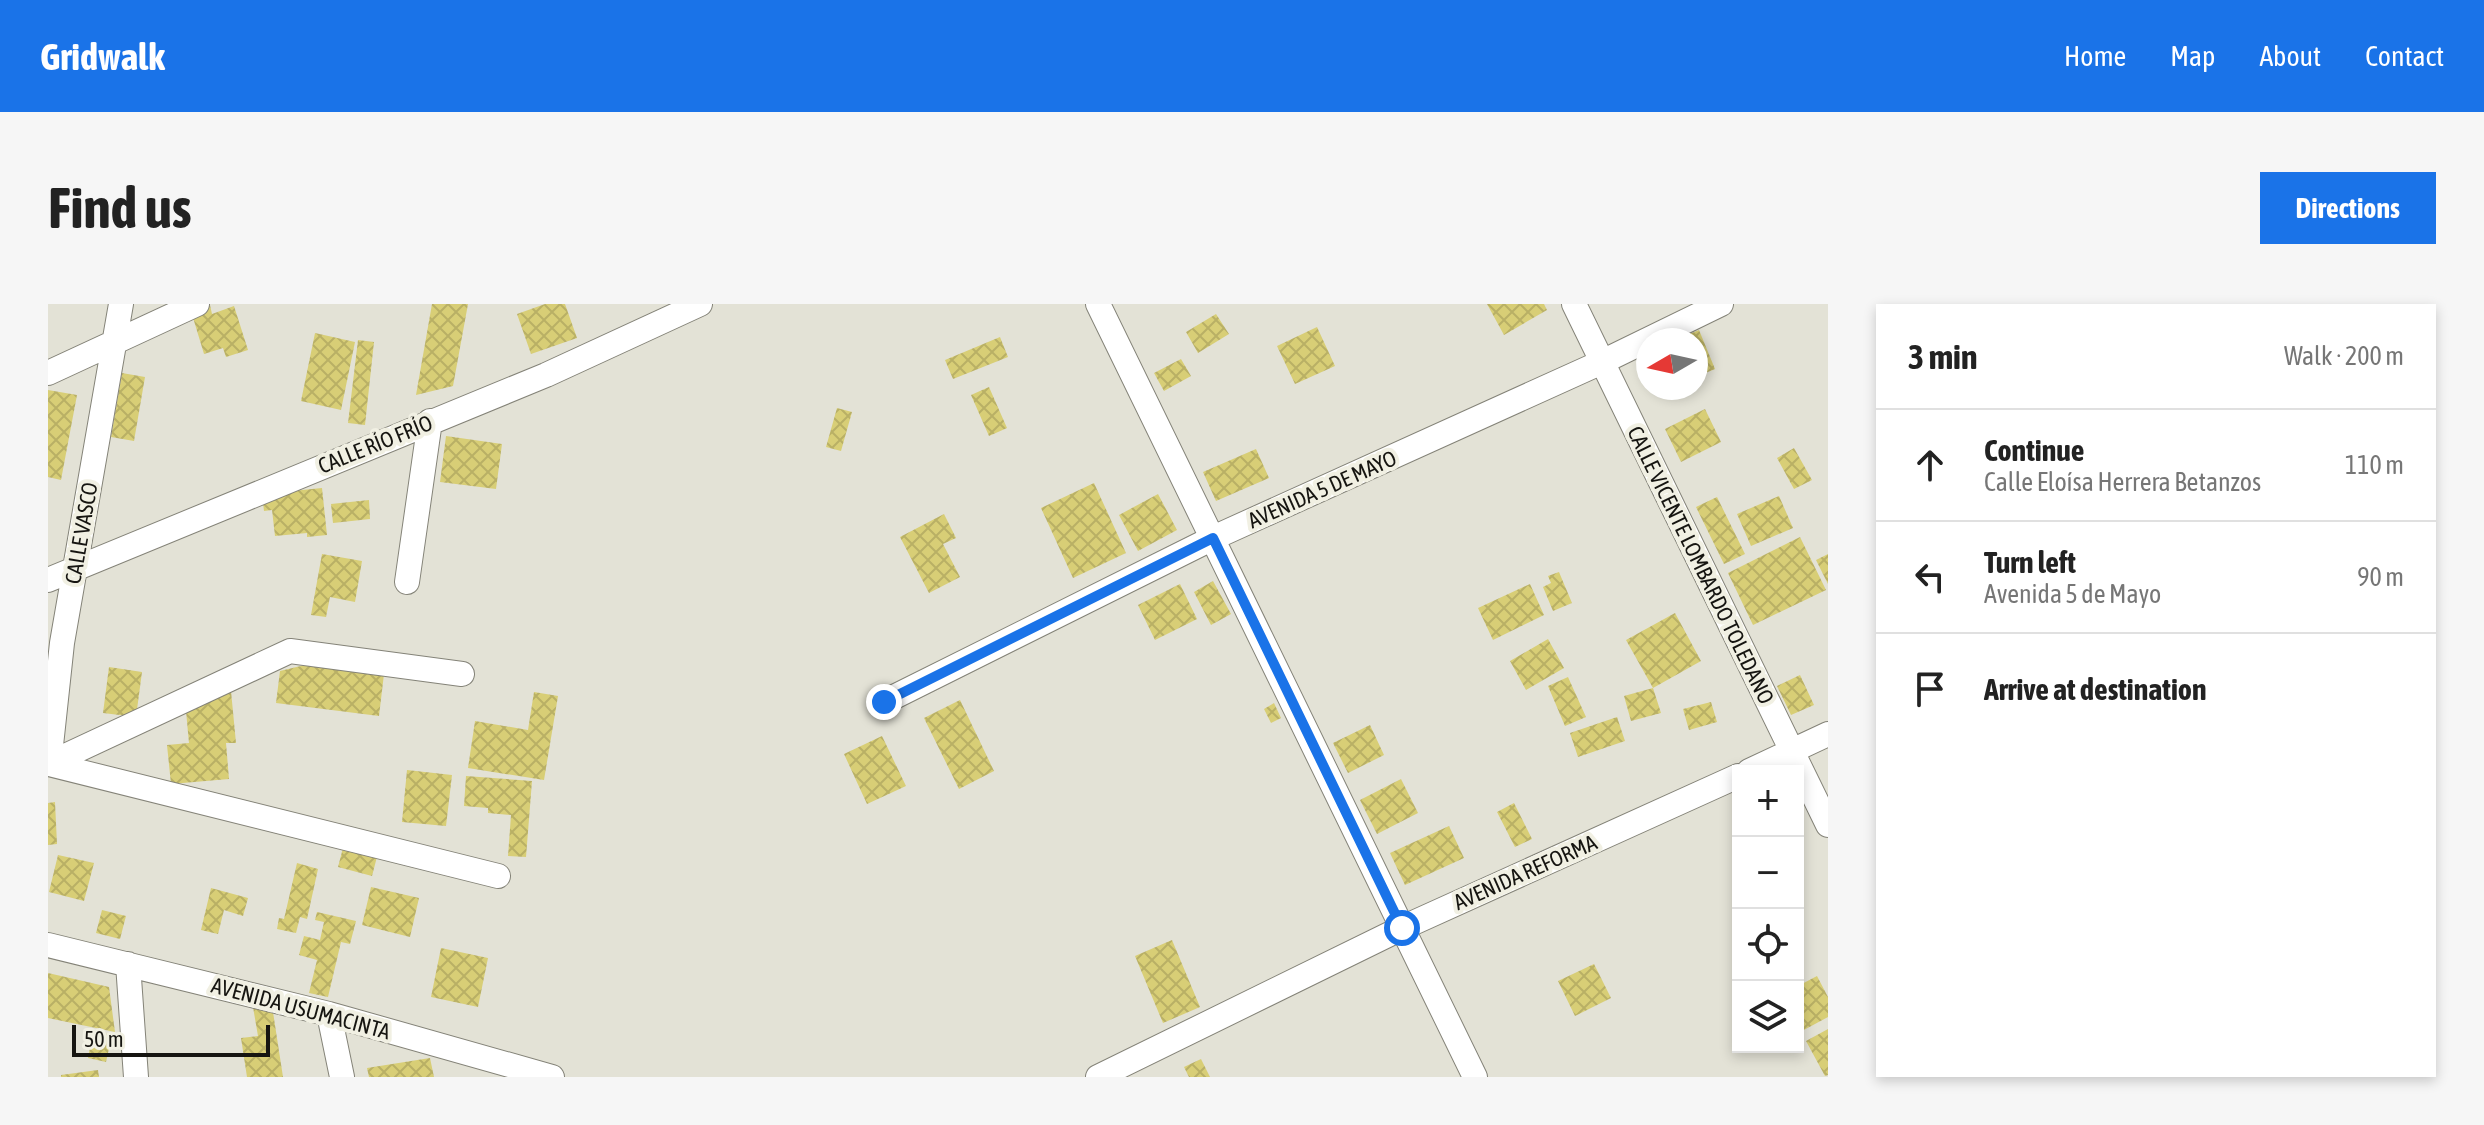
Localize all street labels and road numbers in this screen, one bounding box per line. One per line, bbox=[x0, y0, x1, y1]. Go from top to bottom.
street label: CALLE RÍO FRÍO bbox=[314, 409, 436, 479]
street label: CALLE VICENTE LOMBARDO TOLEDANO bbox=[1622, 422, 1780, 708]
street label: AVENIDA 5 DE MAYO bbox=[1244, 445, 1400, 533]
street label: CALLE VASCO bbox=[59, 480, 103, 586]
street label: AVENIDA REFORMA bbox=[1449, 829, 1601, 915]
street label: AVENIDA USUMACINTA bbox=[209, 972, 393, 1044]

